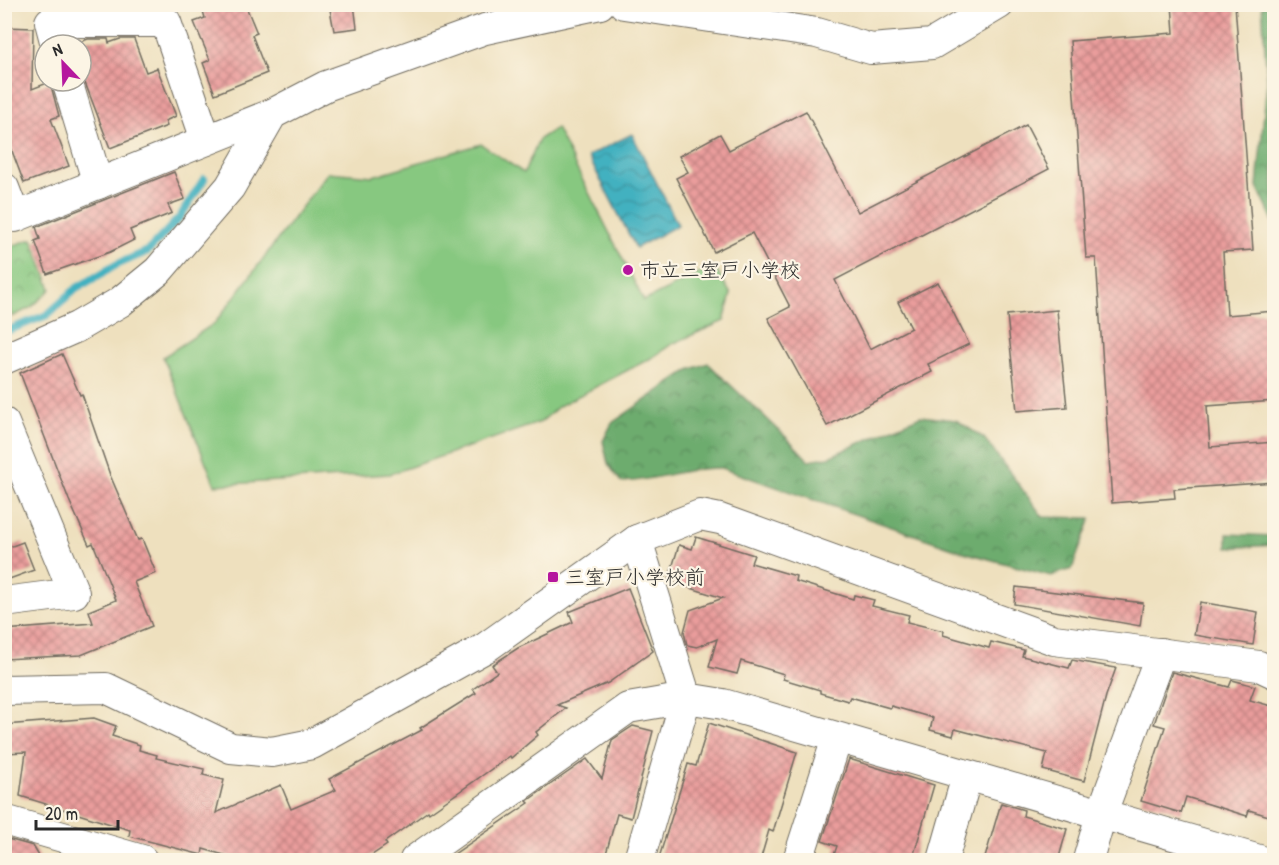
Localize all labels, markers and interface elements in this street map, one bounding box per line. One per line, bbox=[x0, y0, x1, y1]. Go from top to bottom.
north arrow bbox=[33, 33, 93, 93]
text: N bbox=[49, 37, 66, 61]
place label: 市立三室戸小学校 bbox=[640, 256, 800, 283]
marker: 市立三室戸小学校 bbox=[621, 263, 635, 277]
place label: 三室戸小学校前 bbox=[565, 563, 705, 590]
marker: 三室戸小学校前 bbox=[546, 570, 560, 584]
scale bar bbox=[36, 793, 118, 831]
text: 20 m bbox=[45, 801, 78, 826]

